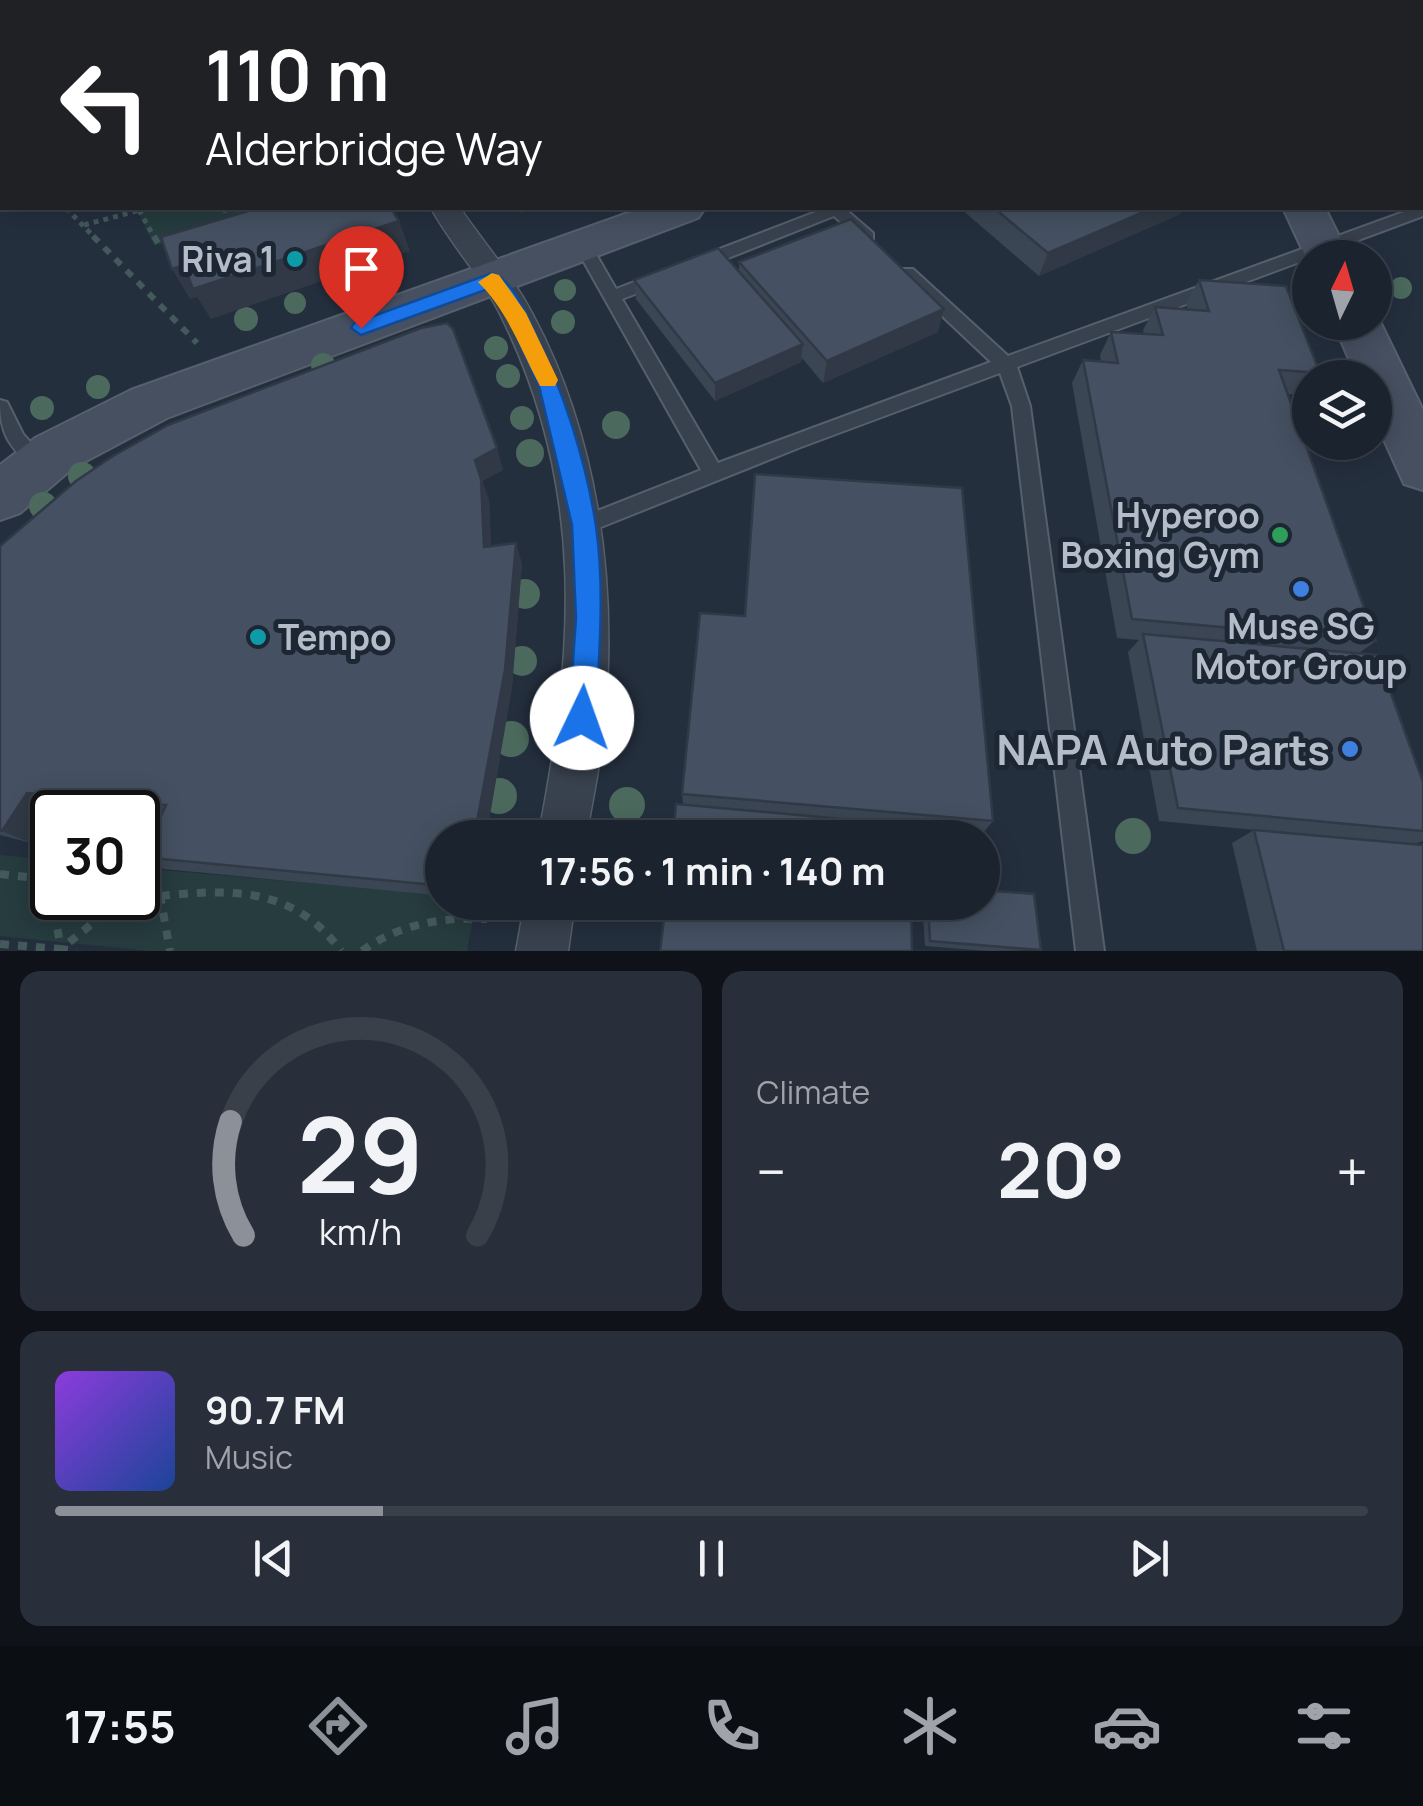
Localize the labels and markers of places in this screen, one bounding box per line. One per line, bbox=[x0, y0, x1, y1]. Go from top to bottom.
pin bbox=[319, 226, 404, 329]
place label: Riva 1 bbox=[181, 235, 275, 283]
marker: Riva 1 bbox=[284, 248, 306, 270]
place label: Hyperoo Boxing Gym bbox=[1061, 491, 1260, 579]
marker: Hyperoo Boxing Gym bbox=[1269, 524, 1291, 546]
marker: Muse SG Motor Group bbox=[1290, 578, 1312, 600]
place label: Muse SG Motor Group bbox=[1195, 602, 1407, 690]
place label: Tempo bbox=[278, 613, 392, 661]
marker: Tempo bbox=[247, 626, 269, 648]
place label: NAPA Auto Parts bbox=[996, 720, 1330, 778]
marker: NAPA Auto Parts bbox=[1339, 738, 1361, 760]

